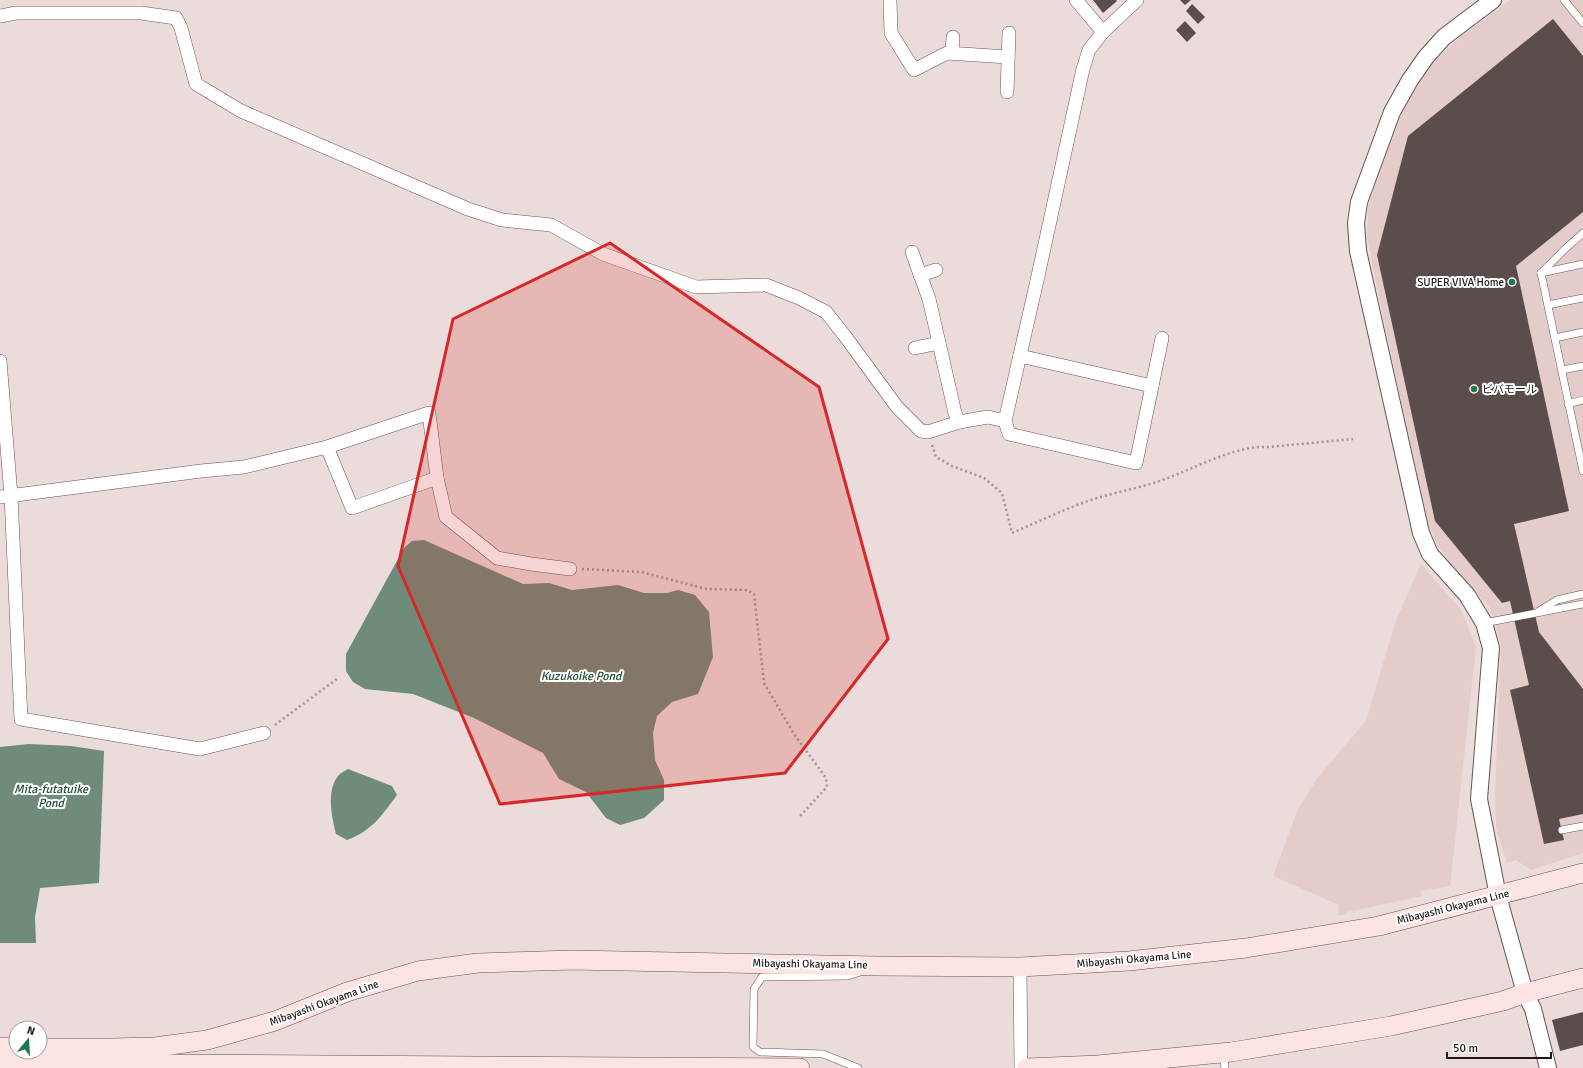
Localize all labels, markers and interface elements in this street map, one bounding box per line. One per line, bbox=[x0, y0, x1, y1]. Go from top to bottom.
place label: SUPER VIVA Home bbox=[1417, 276, 1504, 289]
marker: SUPER VIVA Home bbox=[1507, 277, 1517, 287]
place label: ビバモール bbox=[1482, 383, 1537, 396]
marker: ビバモール bbox=[1469, 384, 1479, 394]
water label: Kuzukoike Pond bbox=[541, 669, 623, 684]
water label: Mita-futatuike Pond bbox=[14, 782, 89, 811]
street label: Mibayashi Okayama Line bbox=[1395, 887, 1511, 927]
street label: Mibayashi Okayama Line bbox=[1076, 947, 1192, 971]
street label: Mibayashi Okayama Line bbox=[752, 956, 868, 972]
street label: Mibayashi Okayama Line bbox=[268, 977, 380, 1029]
north arrow bbox=[8, 1020, 48, 1060]
text: N bbox=[25, 1024, 37, 1038]
scale bar bbox=[1447, 1034, 1551, 1060]
text: 50 m bbox=[1453, 1041, 1478, 1056]

